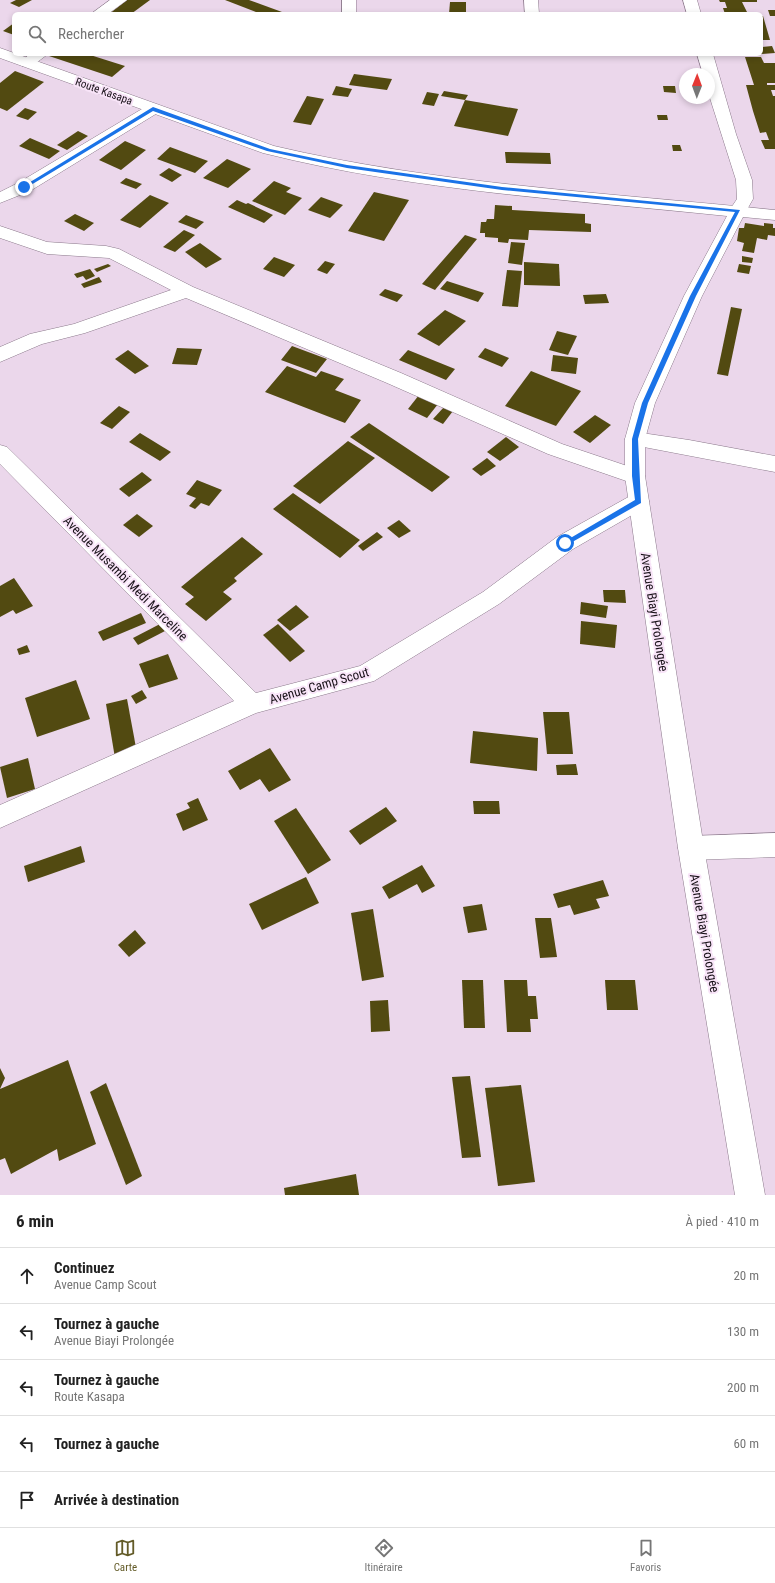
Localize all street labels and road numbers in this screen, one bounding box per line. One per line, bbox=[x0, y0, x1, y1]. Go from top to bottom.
street label: Route Kasapa bbox=[73, 75, 134, 108]
street label: Avenue Musambi Medi Marceline bbox=[60, 513, 191, 644]
street label: Avenue Biayi Prolongée bbox=[638, 552, 671, 673]
street label: Avenue Camp Scout bbox=[268, 664, 371, 707]
street label: Avenue Biayi Prolongée bbox=[687, 873, 722, 993]

